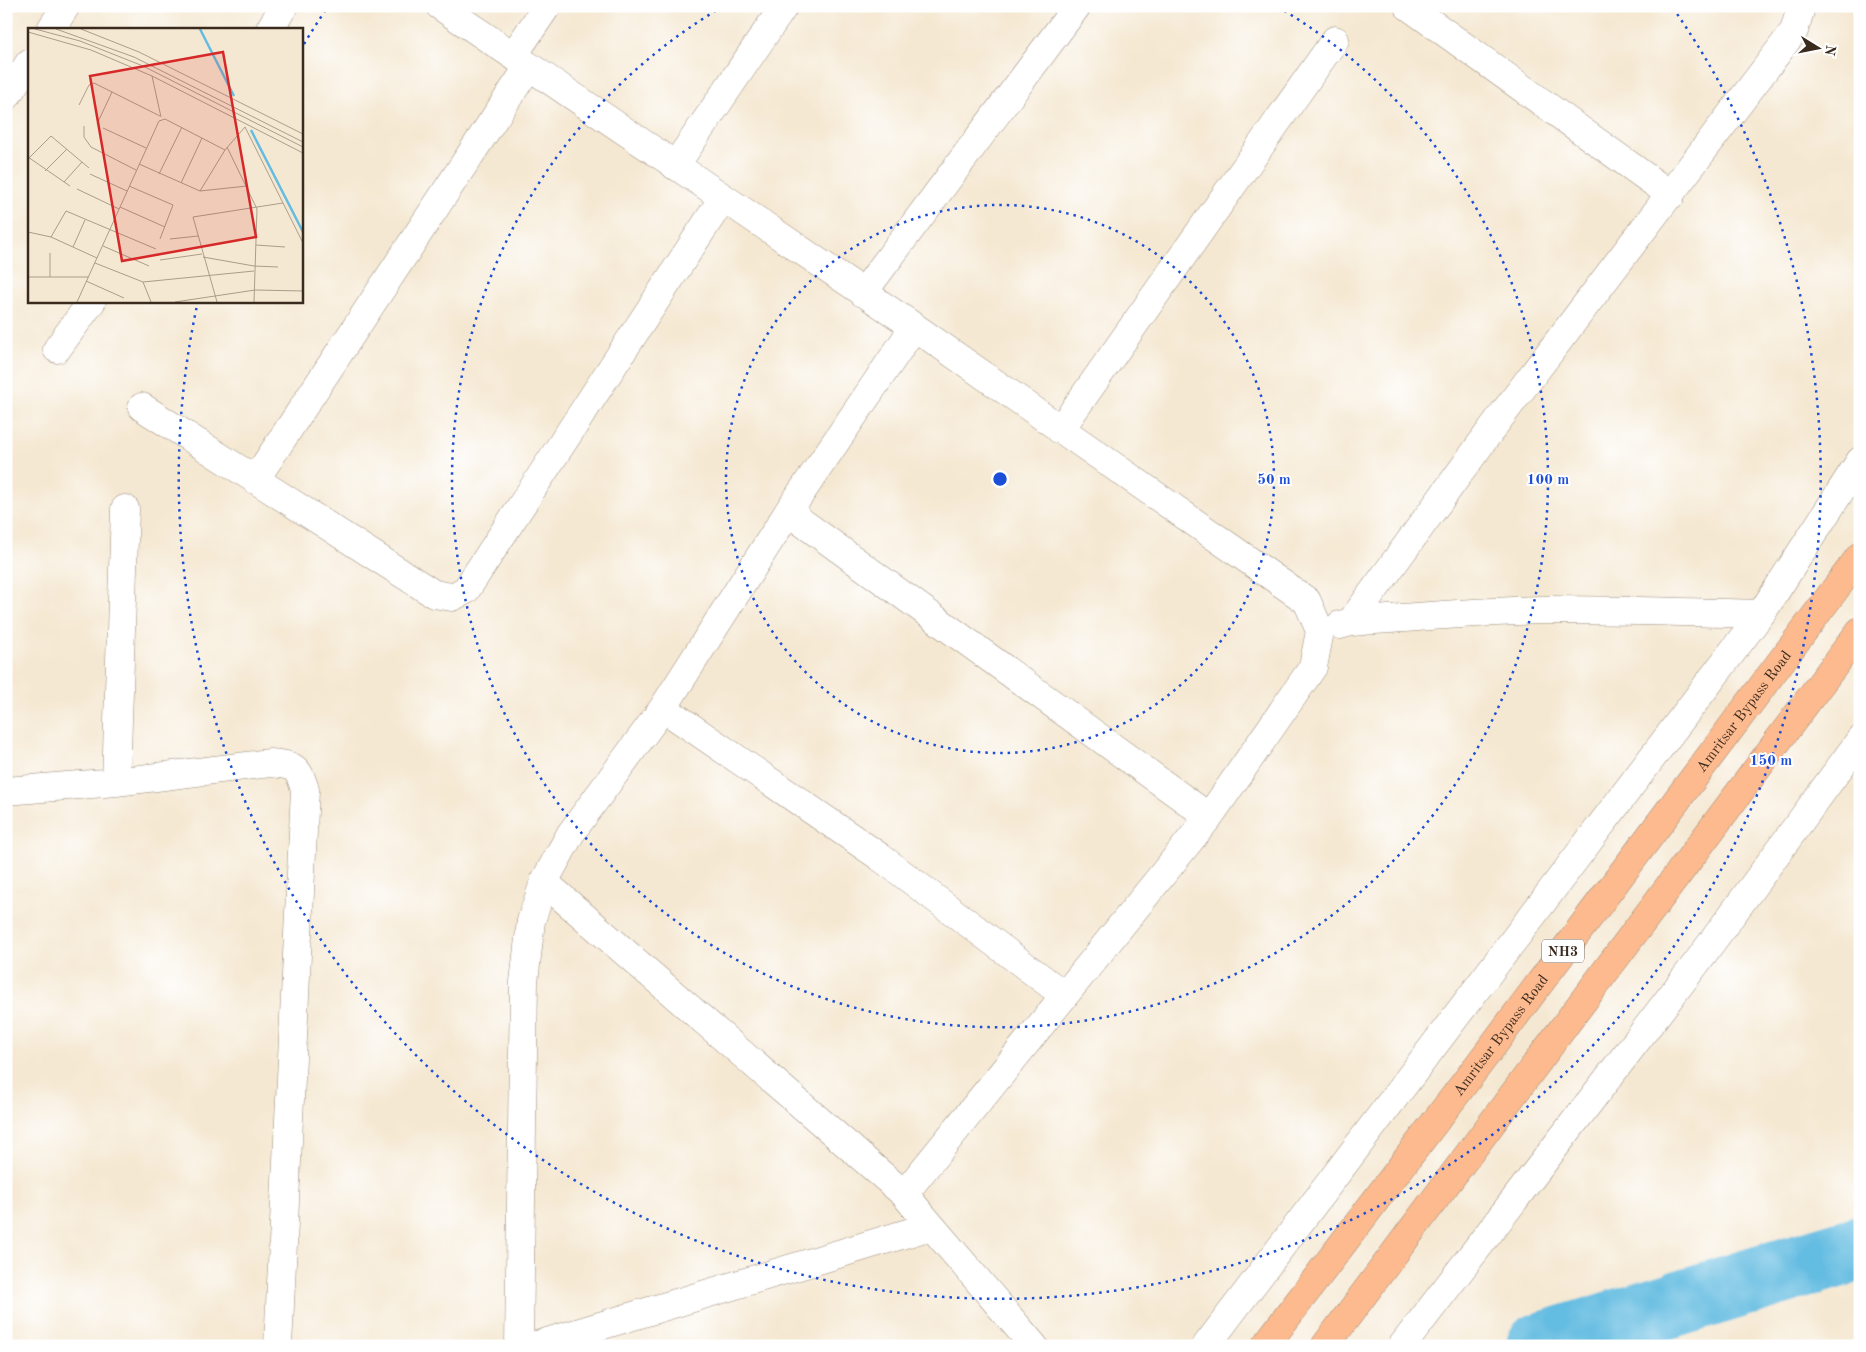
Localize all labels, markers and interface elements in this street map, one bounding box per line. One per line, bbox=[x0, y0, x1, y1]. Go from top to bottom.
north arrow bbox=[1794, 22, 1844, 72]
inset map bbox=[28, 28, 302, 302]
text: N bbox=[1822, 44, 1838, 57]
centre of rings bbox=[991, 470, 1009, 488]
text: 50 m bbox=[1257, 473, 1291, 488]
text: 100 m bbox=[1527, 473, 1569, 488]
street label: Amritsar Bypass Road bbox=[1695, 649, 1795, 776]
text: 150 m bbox=[1750, 754, 1792, 769]
road number: NH3 bbox=[1542, 939, 1584, 962]
street label: Amritsar Bypass Road bbox=[1451, 973, 1552, 1099]

